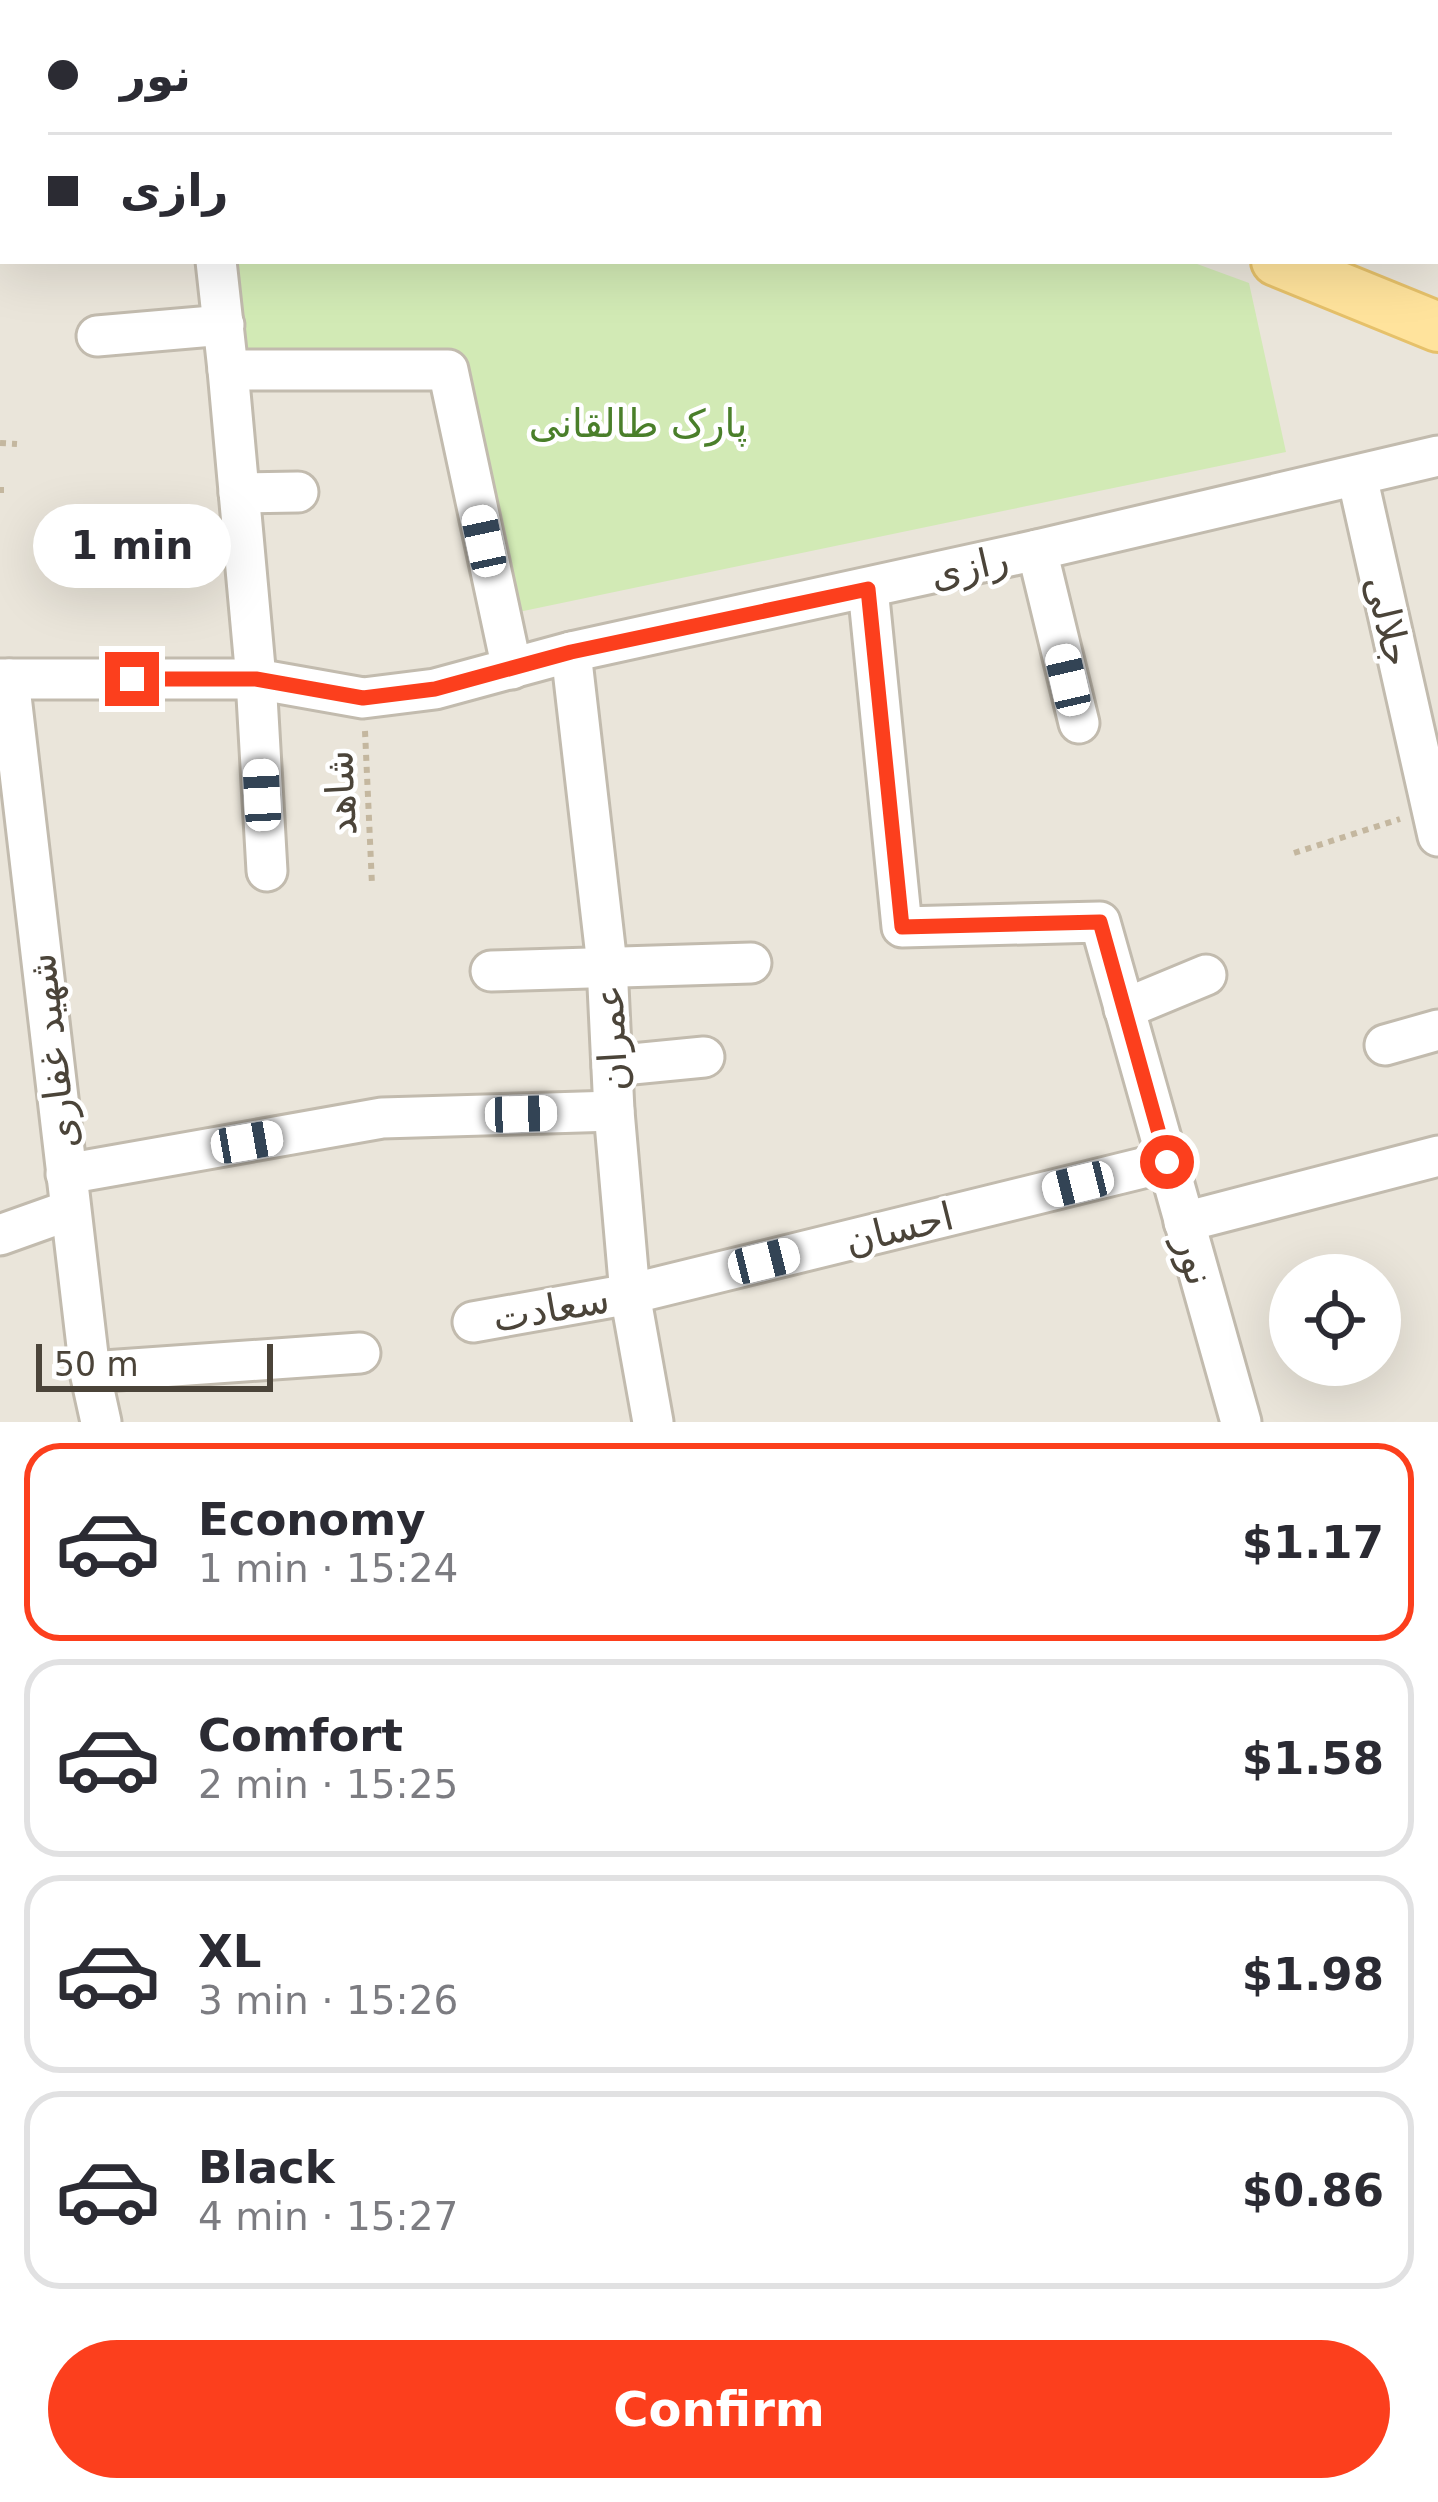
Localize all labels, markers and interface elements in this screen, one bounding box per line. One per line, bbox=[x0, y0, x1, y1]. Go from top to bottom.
text: نور bbox=[120, 49, 191, 102]
text: رازی bbox=[120, 164, 228, 217]
park label: پارک طالقانی bbox=[529, 401, 747, 447]
car bbox=[459, 502, 509, 580]
callout: 1 min bbox=[33, 505, 231, 589]
text: 1 min bbox=[71, 523, 193, 568]
street label: رازی bbox=[926, 536, 1013, 598]
street label: جلالی bbox=[1356, 571, 1421, 671]
car bbox=[1042, 641, 1094, 719]
route end bbox=[105, 652, 159, 706]
street label: شاهد bbox=[316, 749, 365, 837]
car bbox=[242, 758, 282, 832]
street label: شهید غفاری bbox=[18, 950, 88, 1151]
street label: عمران bbox=[586, 983, 638, 1092]
car bbox=[484, 1095, 558, 1133]
car bbox=[208, 1118, 286, 1166]
route start bbox=[1140, 1135, 1194, 1189]
car bbox=[1039, 1158, 1117, 1210]
street label: احسان bbox=[840, 1193, 958, 1264]
street label: نور bbox=[1165, 1228, 1223, 1291]
car bbox=[725, 1235, 803, 1287]
map controls bbox=[1269, 1254, 1401, 1386]
button: locate bbox=[1269, 1254, 1401, 1386]
street label: سعادت bbox=[489, 1276, 613, 1341]
scale bar bbox=[36, 1338, 273, 1391]
text: 50 m bbox=[54, 1345, 139, 1384]
icon: car bbox=[54, 1488, 162, 1596]
text: Economy bbox=[198, 1493, 426, 1546]
text: $1.17 bbox=[1242, 1516, 1384, 1569]
text: 1 min · 15:24 bbox=[198, 1546, 458, 1591]
icon: car bbox=[54, 1704, 162, 1812]
text: Comfort bbox=[198, 1709, 403, 1762]
text: $1.58 bbox=[1242, 1732, 1384, 1785]
text: 2 min · 15:25 bbox=[198, 1762, 458, 1807]
icon: car bbox=[54, 1920, 162, 2028]
text: XL bbox=[198, 1925, 261, 1978]
text: $1.98 bbox=[1242, 1948, 1384, 2001]
text: 3 min · 15:26 bbox=[198, 1978, 458, 2023]
icon: car bbox=[54, 2136, 162, 2244]
text: Black bbox=[198, 2141, 335, 2194]
text: $0.86 bbox=[1242, 2164, 1384, 2217]
text: 4 min · 15:27 bbox=[198, 2194, 458, 2239]
button: Confirm bbox=[48, 2340, 1390, 2478]

